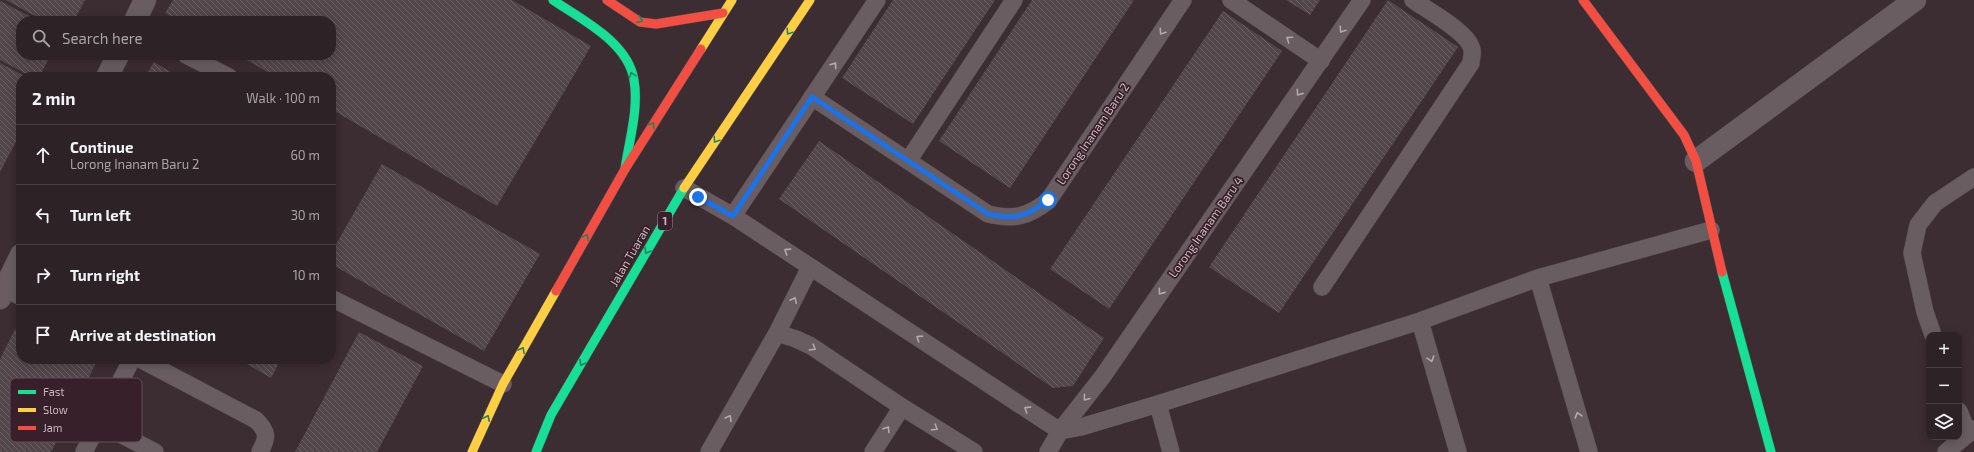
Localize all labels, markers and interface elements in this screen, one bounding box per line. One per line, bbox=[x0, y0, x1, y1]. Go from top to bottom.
search box bbox=[16, 16, 336, 60]
one-way arrow bbox=[636, 16, 643, 24]
one-way arrow bbox=[1340, 26, 1347, 33]
icon: search bbox=[30, 27, 52, 49]
one-way arrow bbox=[786, 28, 793, 35]
one-way arrow bbox=[1160, 28, 1167, 35]
text: Search here bbox=[62, 29, 143, 47]
one-way arrow bbox=[1286, 36, 1293, 44]
one-way arrow bbox=[829, 62, 837, 69]
one-way arrow bbox=[628, 71, 637, 78]
street label: Lorong Inanam Baru 2 bbox=[1053, 80, 1131, 187]
text: 2 min bbox=[32, 88, 75, 108]
one-way arrow bbox=[1296, 89, 1304, 96]
text: Walk · 100 m bbox=[246, 90, 320, 106]
one-way arrow bbox=[648, 122, 655, 129]
one-way arrow bbox=[714, 136, 721, 143]
text: Continue bbox=[70, 138, 133, 156]
icon: ahead bbox=[32, 144, 54, 166]
text: 60 m bbox=[290, 147, 320, 163]
text: Lorong Inanam Baru 2 bbox=[70, 156, 199, 172]
street label: Lorong Inanam Baru 4 bbox=[1165, 173, 1245, 280]
route end bbox=[689, 188, 707, 206]
route start bbox=[1039, 191, 1057, 209]
icon: left bbox=[32, 204, 54, 226]
text: Turn left bbox=[70, 206, 131, 224]
text: 30 m bbox=[291, 207, 320, 223]
road number: 1 bbox=[658, 212, 672, 230]
street label: Jalan Tuaran bbox=[606, 223, 652, 288]
one-way arrow bbox=[582, 234, 589, 241]
one-way arrow bbox=[645, 247, 652, 254]
one-way arrow bbox=[784, 248, 791, 256]
icon: right bbox=[32, 264, 54, 286]
text: Turn right bbox=[70, 266, 140, 284]
text: 10 m bbox=[293, 267, 320, 283]
one-way arrow bbox=[1158, 288, 1166, 295]
one-way arrow bbox=[789, 297, 797, 304]
icon: arrive bbox=[32, 324, 54, 346]
text: Arrive at destination bbox=[70, 326, 216, 344]
map controls bbox=[1926, 332, 1962, 440]
button: + bbox=[1926, 332, 1962, 368]
one-way arrow bbox=[916, 336, 923, 343]
one-way arrow bbox=[809, 343, 816, 350]
one-way arrow bbox=[518, 347, 525, 354]
one-way arrow bbox=[1426, 355, 1435, 362]
one-way arrow bbox=[579, 359, 586, 366]
button: − bbox=[1926, 368, 1962, 404]
legend bbox=[10, 378, 142, 442]
text: Fast bbox=[43, 385, 65, 398]
one-way arrow bbox=[1083, 393, 1090, 400]
text: Slow bbox=[43, 403, 68, 416]
button: layers bbox=[1926, 404, 1962, 440]
one-way arrow bbox=[1024, 407, 1031, 414]
one-way arrow bbox=[1574, 411, 1583, 418]
one-way arrow bbox=[482, 415, 490, 423]
one-way arrow bbox=[724, 415, 731, 422]
text: Jam bbox=[43, 421, 62, 434]
one-way arrow bbox=[931, 423, 938, 430]
one-way arrow bbox=[883, 427, 890, 434]

